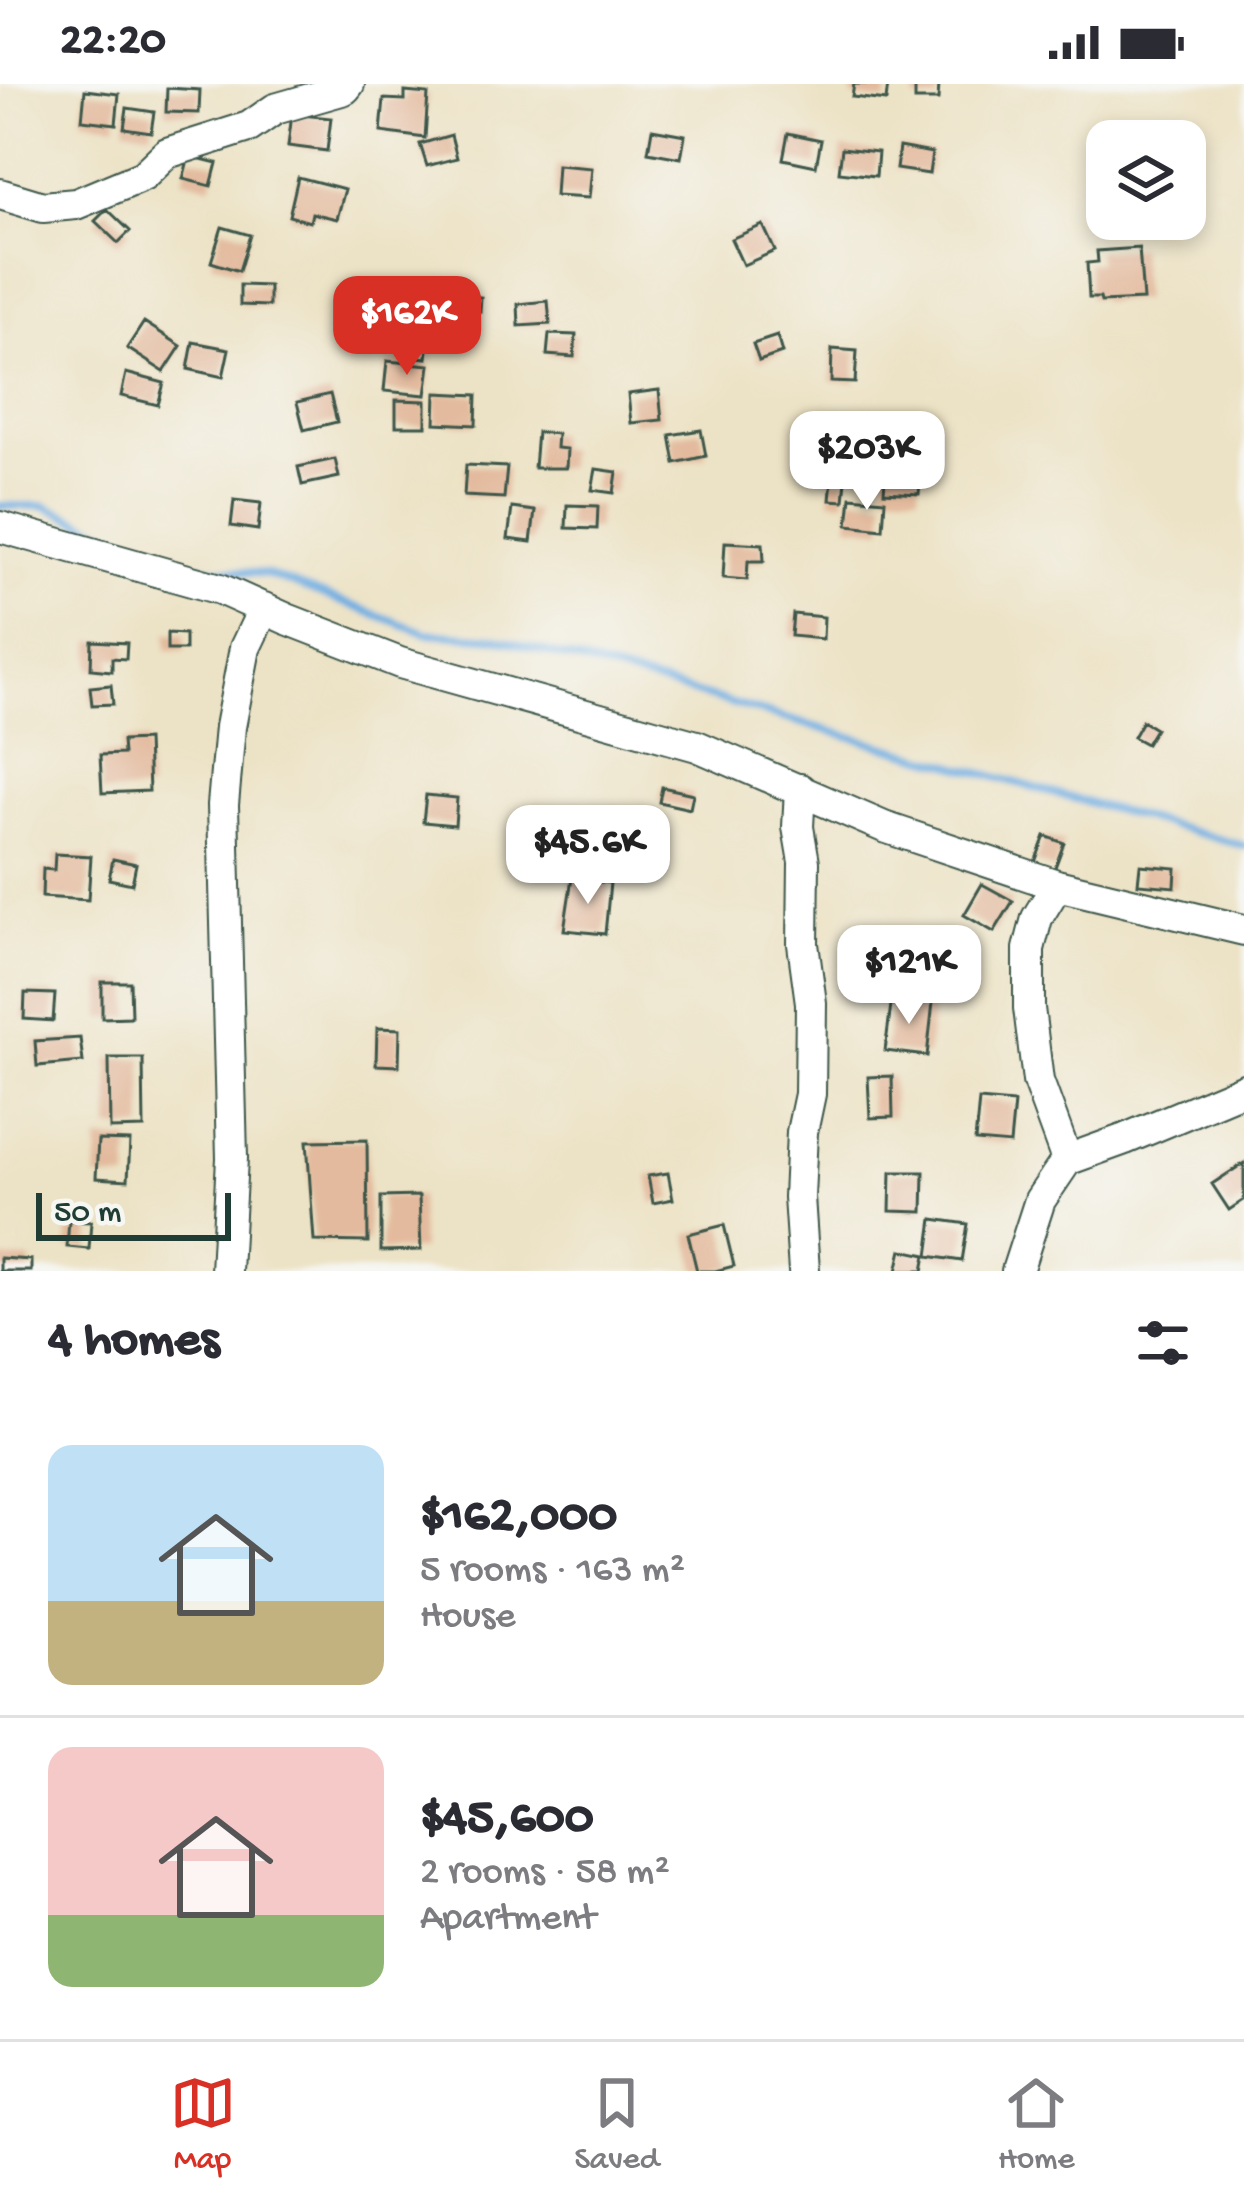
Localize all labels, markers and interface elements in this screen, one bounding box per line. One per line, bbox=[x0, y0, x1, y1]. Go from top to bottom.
text: 22:20 bbox=[60, 16, 166, 69]
map controls bbox=[1086, 120, 1206, 240]
button: layers bbox=[1086, 120, 1206, 240]
pin: $162K bbox=[323, 276, 491, 378]
text: $162K bbox=[360, 292, 454, 338]
pin: $203K bbox=[783, 411, 951, 513]
text: $203K bbox=[817, 427, 917, 473]
pin: $45.6K bbox=[490, 805, 686, 907]
text: $45.6K bbox=[533, 821, 643, 867]
pin: $121K bbox=[825, 925, 993, 1027]
text: $121K bbox=[864, 941, 954, 987]
scale bar bbox=[36, 1187, 231, 1240]
text: 50 m bbox=[54, 1195, 121, 1233]
icon: filters bbox=[1130, 1310, 1196, 1376]
text: 4 homes bbox=[48, 1313, 219, 1373]
text: $162,000 bbox=[420, 1489, 617, 1549]
icon: home bbox=[144, 1493, 288, 1637]
text: 5 rooms · 163 m² bbox=[420, 1549, 685, 1595]
text: House bbox=[420, 1595, 515, 1641]
text: $45,600 bbox=[420, 1791, 594, 1851]
icon: home bbox=[144, 1795, 288, 1939]
text: 2 rooms · 58 m² bbox=[420, 1851, 670, 1897]
text: Apartment bbox=[420, 1897, 596, 1943]
tab: Map bbox=[170, 2070, 236, 2180]
tab: Saved bbox=[575, 2070, 659, 2180]
tab: Home bbox=[998, 2070, 1074, 2180]

